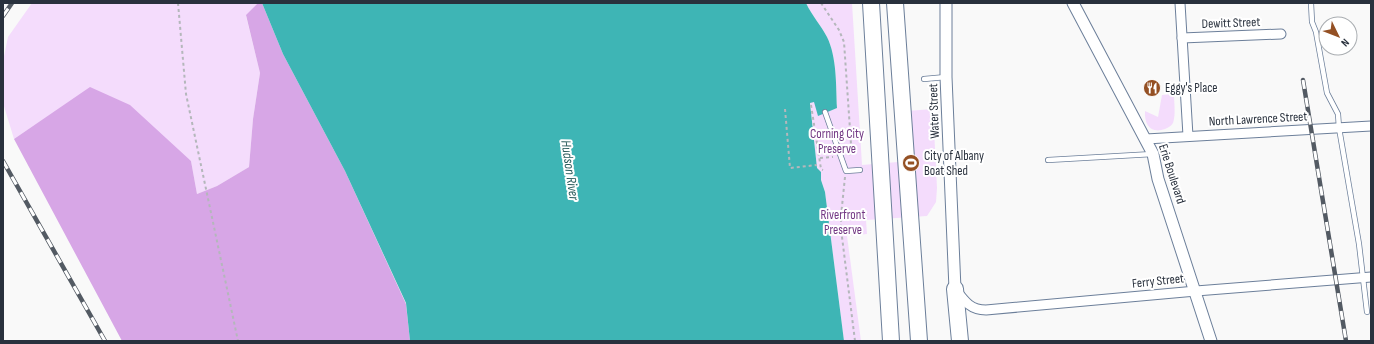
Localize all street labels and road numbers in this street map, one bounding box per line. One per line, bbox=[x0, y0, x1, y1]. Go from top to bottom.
street label: Dewitt Street bbox=[1201, 14, 1261, 32]
street label: Water Street bbox=[925, 83, 943, 139]
street label: North Lawrence Street bbox=[1208, 108, 1308, 130]
street label: Erie Boulevard bbox=[1155, 142, 1189, 206]
street label: Ferry Street bbox=[1131, 270, 1185, 292]

